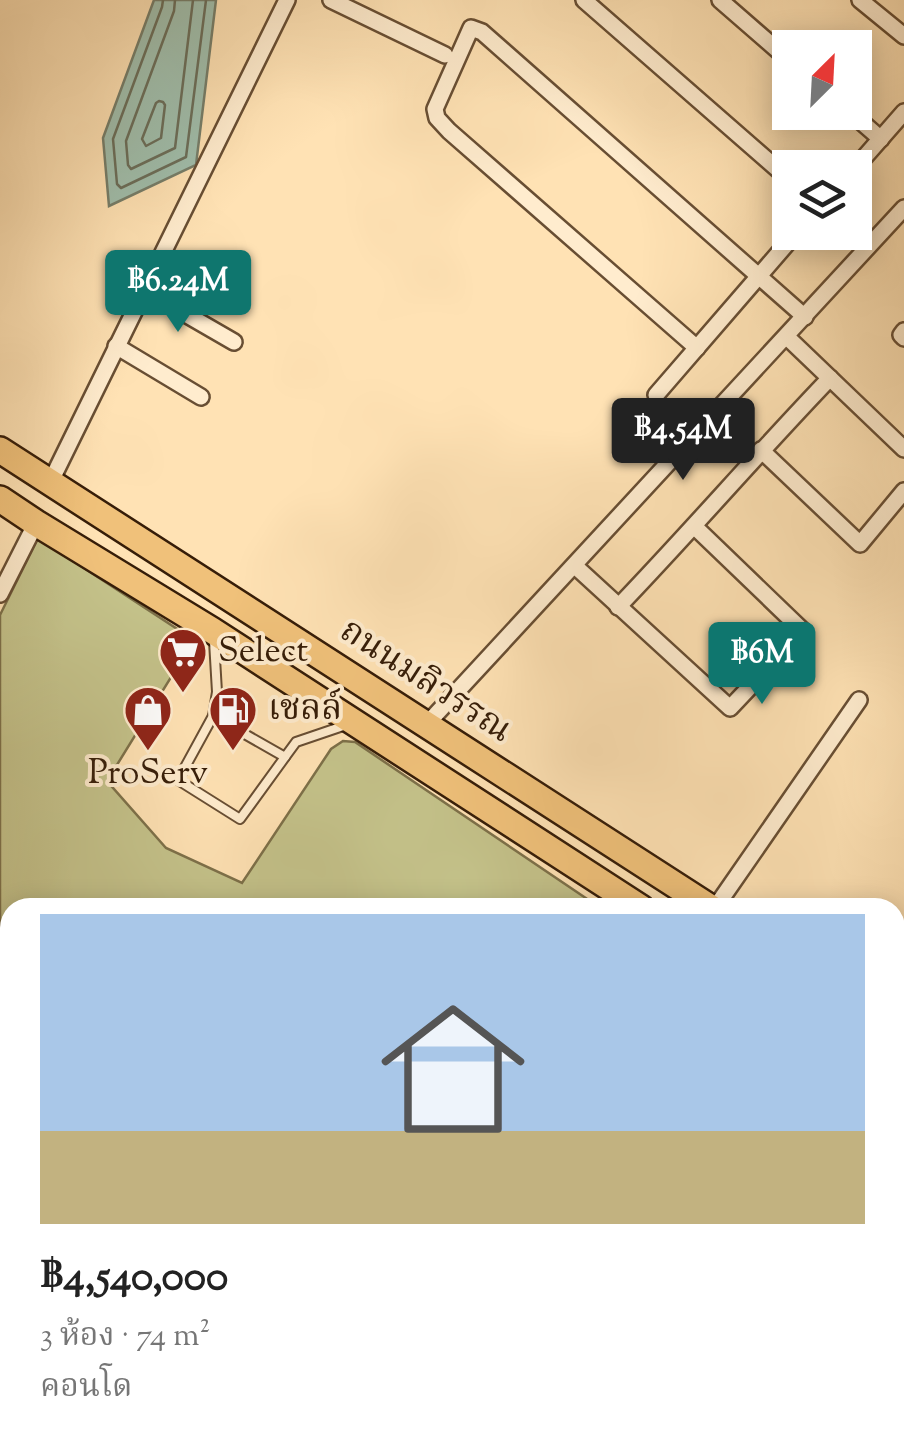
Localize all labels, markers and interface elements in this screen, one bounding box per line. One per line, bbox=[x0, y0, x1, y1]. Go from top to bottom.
north arrow bbox=[772, 30, 872, 130]
map controls bbox=[772, 30, 872, 250]
button: layers bbox=[772, 150, 872, 250]
pin: ฿6.24M bbox=[97, 250, 259, 335]
text: ฿6.24M bbox=[127, 259, 229, 305]
pin: ฿4.54M bbox=[602, 398, 764, 483]
text: ฿4.54M bbox=[634, 407, 732, 453]
street label: ถนนมลิวรรณ bbox=[329, 607, 521, 757]
pin: ฿6M bbox=[714, 622, 810, 707]
supermarket icon: Select bbox=[157, 626, 209, 694]
place label: Select bbox=[218, 627, 308, 678]
text: ฿6M bbox=[730, 631, 794, 677]
shop icon: ProServ bbox=[122, 684, 174, 752]
fuel station icon: เชลล์ bbox=[207, 684, 259, 752]
place label: เชลล์ bbox=[268, 685, 342, 736]
place label: ProServ bbox=[88, 749, 208, 800]
icon: home bbox=[363, 979, 543, 1159]
text: ฿4,540,000 bbox=[40, 1249, 228, 1309]
text: 3 ห้อง · 74 m² bbox=[40, 1314, 210, 1360]
text: คอนโด bbox=[40, 1365, 133, 1411]

